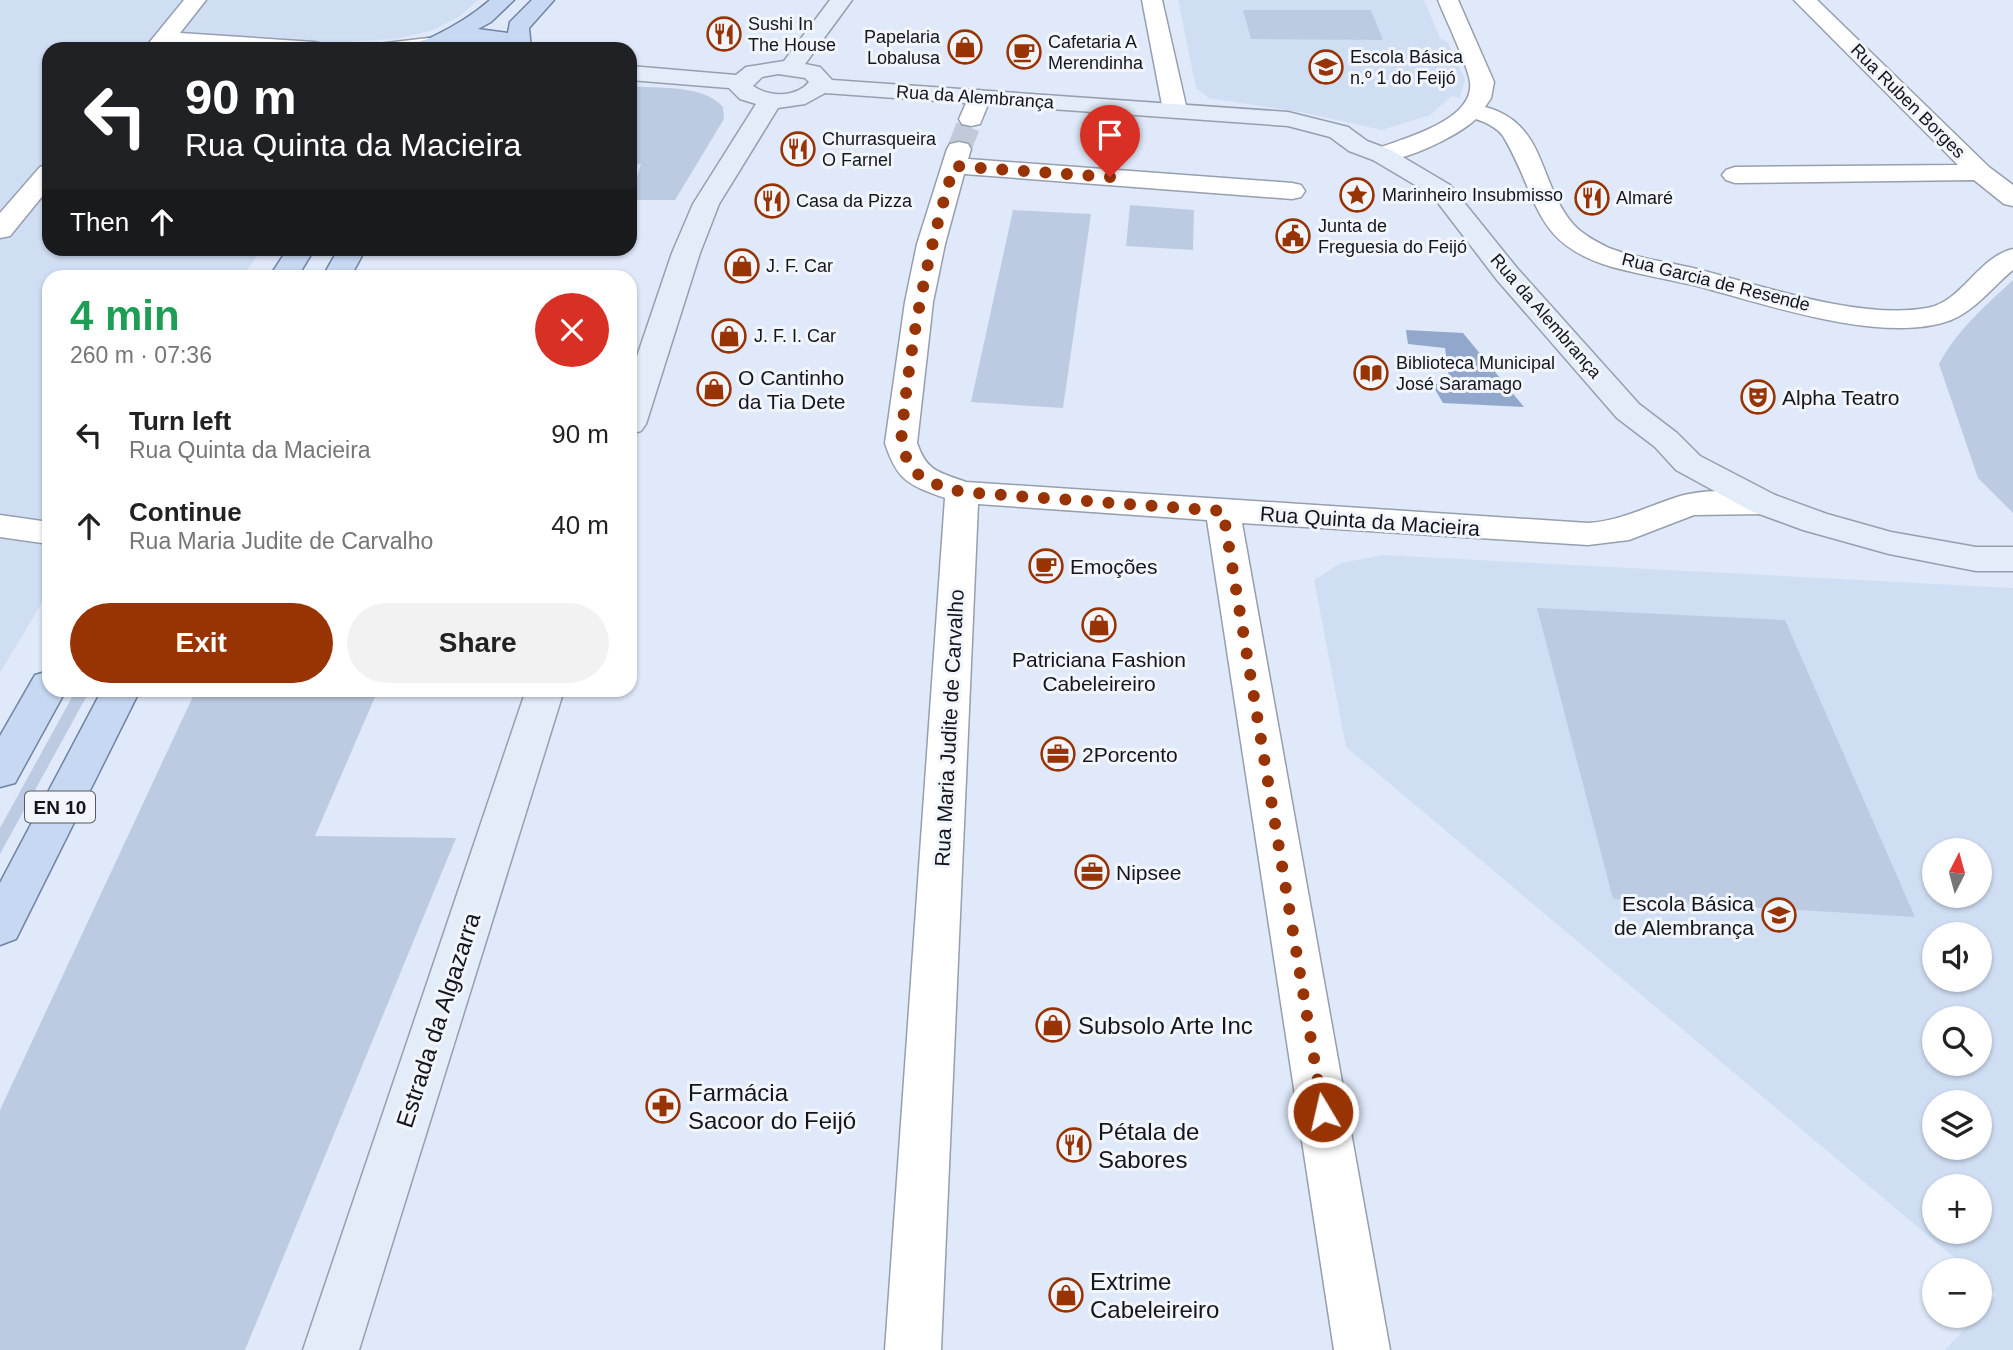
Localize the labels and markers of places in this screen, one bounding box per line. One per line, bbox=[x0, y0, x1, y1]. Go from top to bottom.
place label: Sushi In The House bbox=[748, 14, 836, 55]
restaurant icon: Sushi In The House bbox=[705, 15, 743, 53]
place label: Papelaria Lobalusa bbox=[864, 27, 941, 68]
shop icon: Papelaria Lobalusa bbox=[946, 28, 984, 66]
place label: Cafetaria A Merendinha bbox=[1048, 32, 1144, 73]
cafe icon: Cafetaria A Merendinha bbox=[1005, 33, 1043, 71]
place label: Escola Básica n.º 1 do Feijó bbox=[1350, 47, 1464, 88]
school or university icon: Escola Básica n.º 1 do Feijó bbox=[1307, 48, 1345, 86]
pin bbox=[1080, 105, 1140, 177]
place label: Churrasqueira O Farnel bbox=[822, 129, 937, 170]
restaurant icon: Churrasqueira O Farnel bbox=[779, 130, 817, 168]
place icon: Marinheiro Insubmisso bbox=[1338, 176, 1376, 214]
restaurant icon: Almaré bbox=[1573, 179, 1611, 217]
restaurant icon: Casa da Pizza bbox=[753, 182, 791, 220]
place label: Marinheiro Insubmisso bbox=[1382, 185, 1563, 205]
place label: Almaré bbox=[1616, 188, 1673, 208]
place label: Casa da Pizza bbox=[796, 191, 913, 211]
place label: Junta de Freguesia do Feijó bbox=[1318, 216, 1467, 257]
public building icon: Junta de Freguesia do Feijó bbox=[1274, 217, 1312, 255]
shop icon: J. F. Car bbox=[723, 247, 761, 285]
place label: J. F. Car bbox=[766, 256, 833, 276]
shop icon: J. F. I. Car bbox=[710, 317, 748, 355]
place label: J. F. I. Car bbox=[754, 326, 836, 346]
place label: Biblioteca Municipal José Saramago bbox=[1396, 353, 1555, 394]
library icon: Biblioteca Municipal José Saramago bbox=[1352, 354, 1390, 392]
place label: O Cantinho da Tia Dete bbox=[738, 366, 845, 413]
shop icon: O Cantinho da Tia Dete bbox=[695, 370, 733, 408]
theatre icon: Alpha Teatro bbox=[1739, 378, 1777, 416]
place label: Alpha Teatro bbox=[1782, 386, 1900, 409]
cafe icon: Emoções bbox=[1027, 547, 1065, 585]
place label: Emoções bbox=[1070, 555, 1158, 578]
shop icon: Patriciana Fashion Cabeleireiro bbox=[1080, 606, 1118, 644]
place label: Patriciana Fashion Cabeleireiro bbox=[1012, 648, 1186, 695]
office icon: 2Porcento bbox=[1039, 735, 1077, 773]
place label: 2Porcento bbox=[1082, 743, 1178, 766]
office icon: Nipsee bbox=[1073, 853, 1111, 891]
place label: Nipsee bbox=[1116, 861, 1181, 884]
place label: Escola Básica de Alembrança bbox=[1614, 892, 1754, 939]
school or university icon: Escola Básica de Alembrança bbox=[1760, 896, 1798, 934]
shop icon: Subsolo Arte Inc bbox=[1034, 1006, 1072, 1044]
place label: Subsolo Arte Inc bbox=[1078, 1012, 1253, 1039]
place label: Farmácia Sacoor do Feijó bbox=[688, 1079, 856, 1134]
pharmacy icon: Farmácia Sacoor do Feijó bbox=[644, 1087, 682, 1125]
place label: Pétala de Sabores bbox=[1098, 1118, 1199, 1173]
restaurant icon: Pétala de Sabores bbox=[1055, 1126, 1093, 1164]
place label: Extrime Cabeleireiro bbox=[1090, 1268, 1219, 1323]
shop icon: Extrime Cabeleireiro bbox=[1047, 1276, 1085, 1314]

